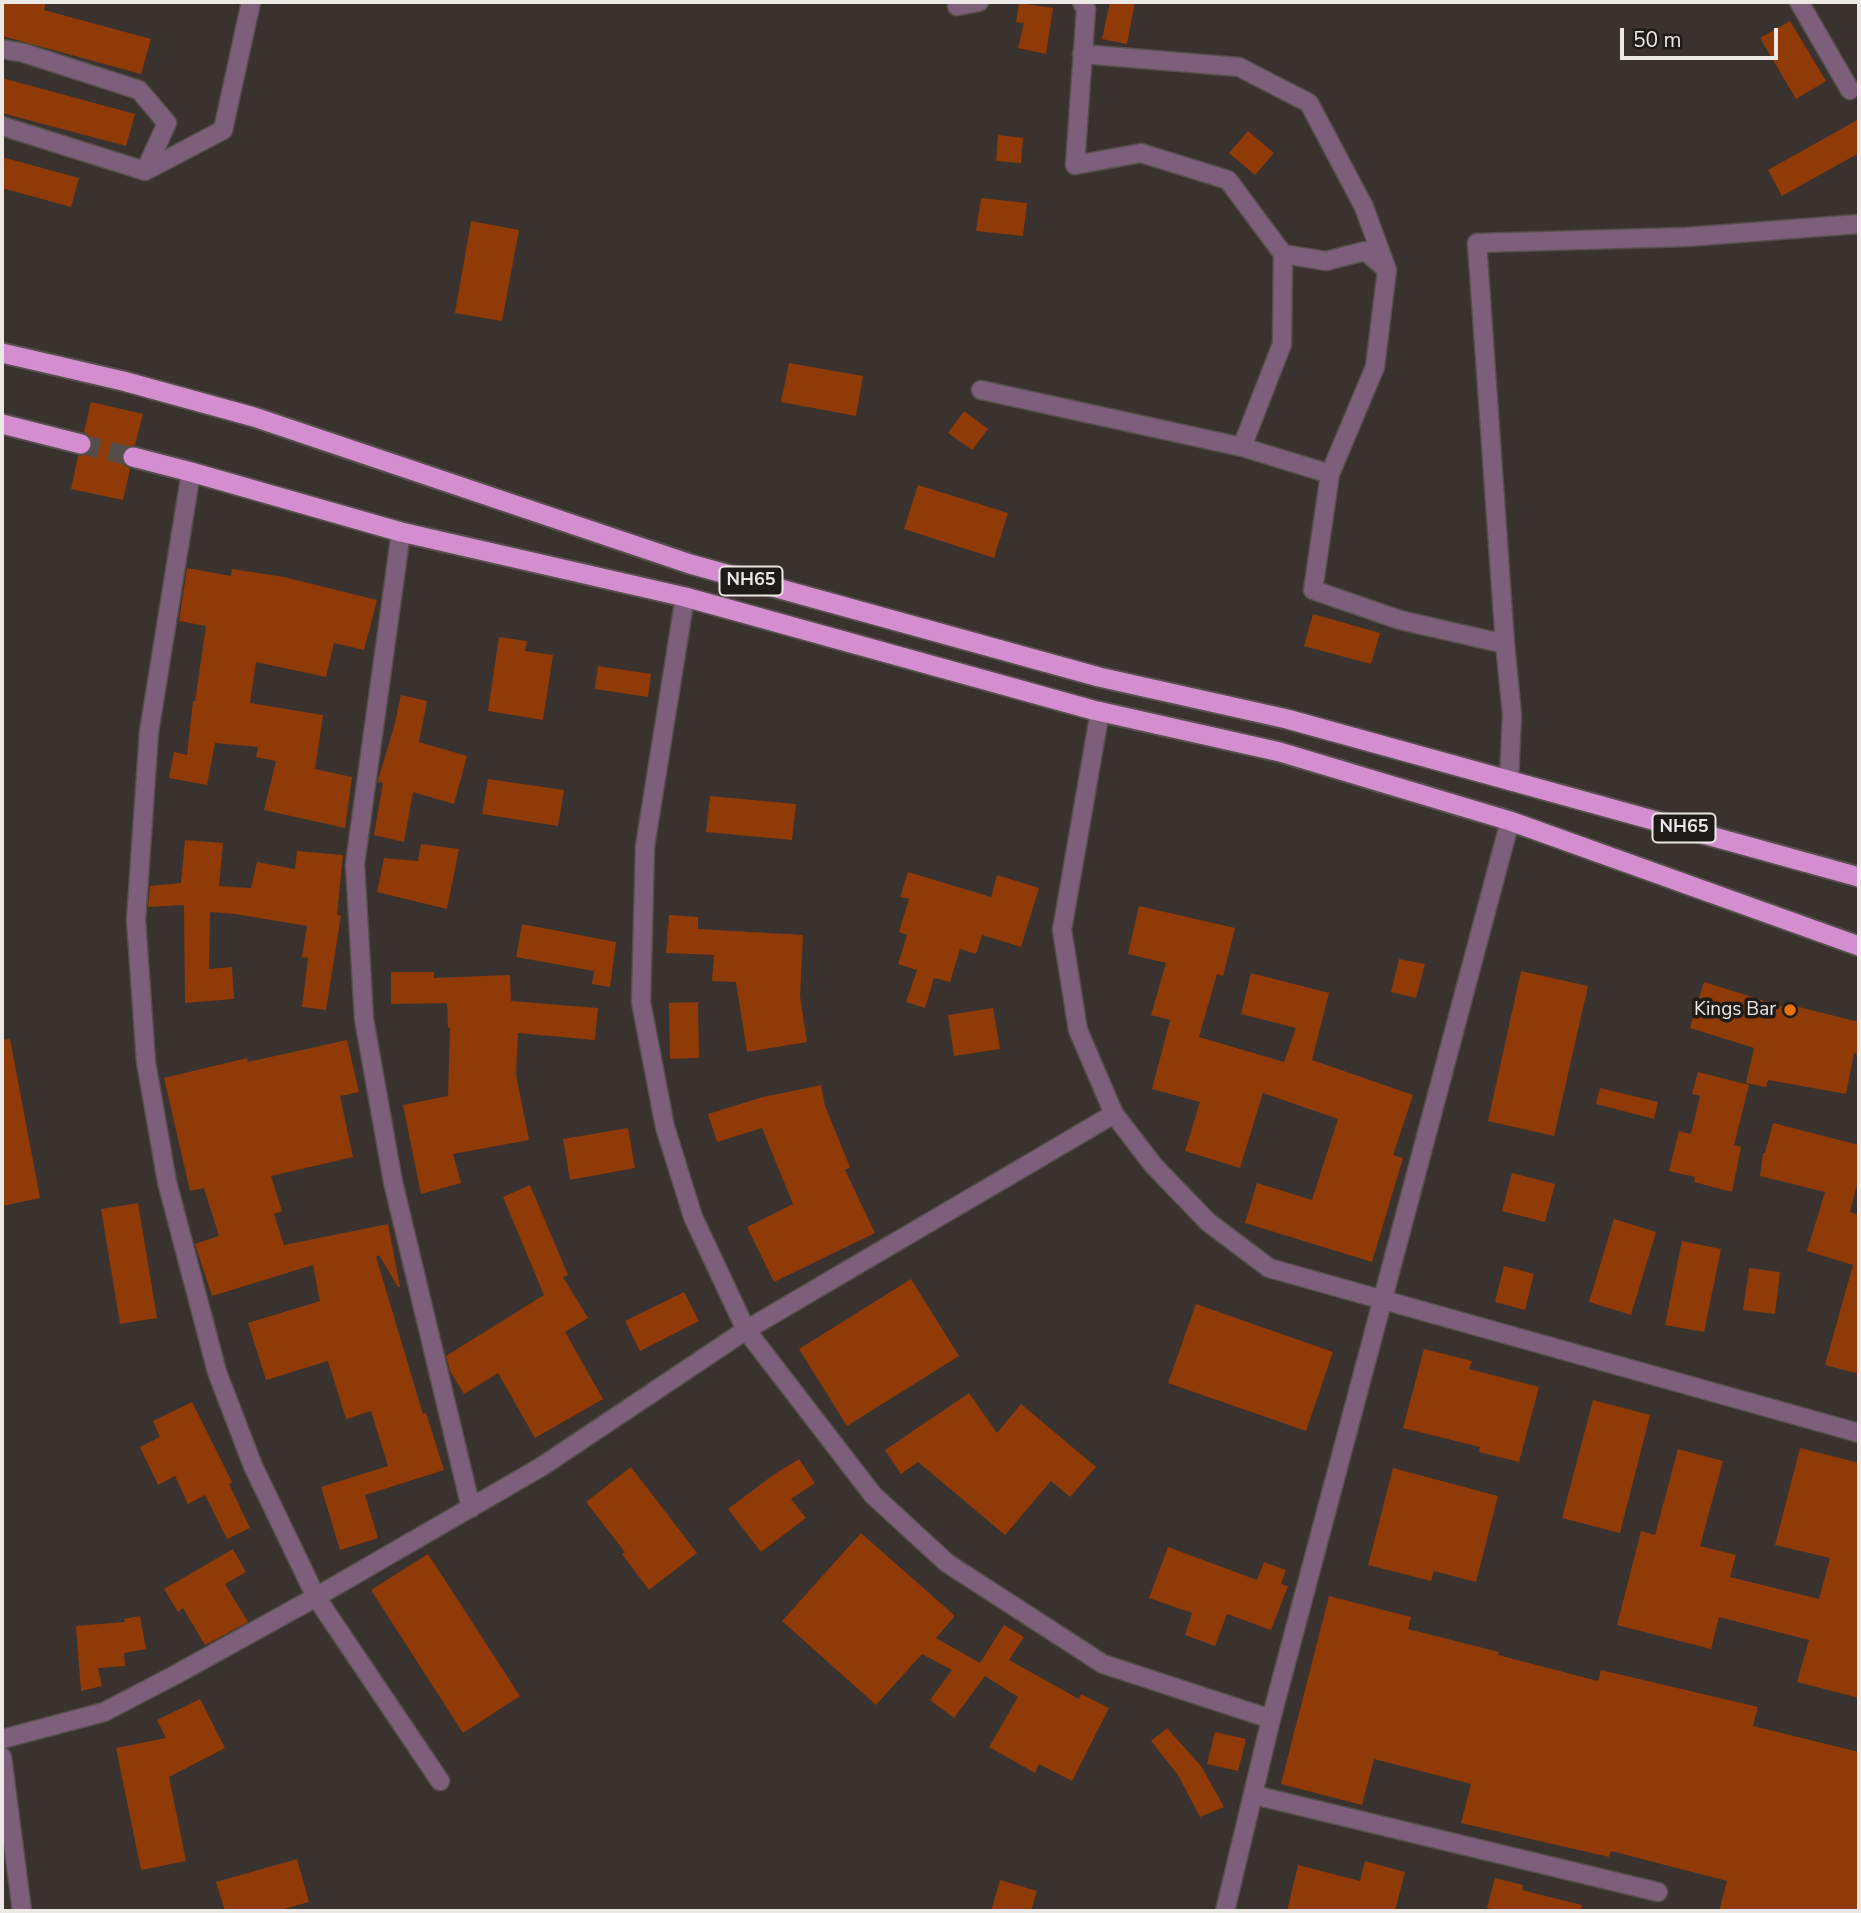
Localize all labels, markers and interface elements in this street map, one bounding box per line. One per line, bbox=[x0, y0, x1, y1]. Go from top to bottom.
scale bar bbox=[1623, 14, 1780, 58]
text: 50 m bbox=[1633, 26, 1682, 54]
road number: NH65 bbox=[720, 566, 782, 596]
road number: NH65 bbox=[1652, 814, 1716, 842]
place label: Kings Bar bbox=[1694, 999, 1776, 1021]
marker: Kings Bar bbox=[1782, 1002, 1798, 1018]

